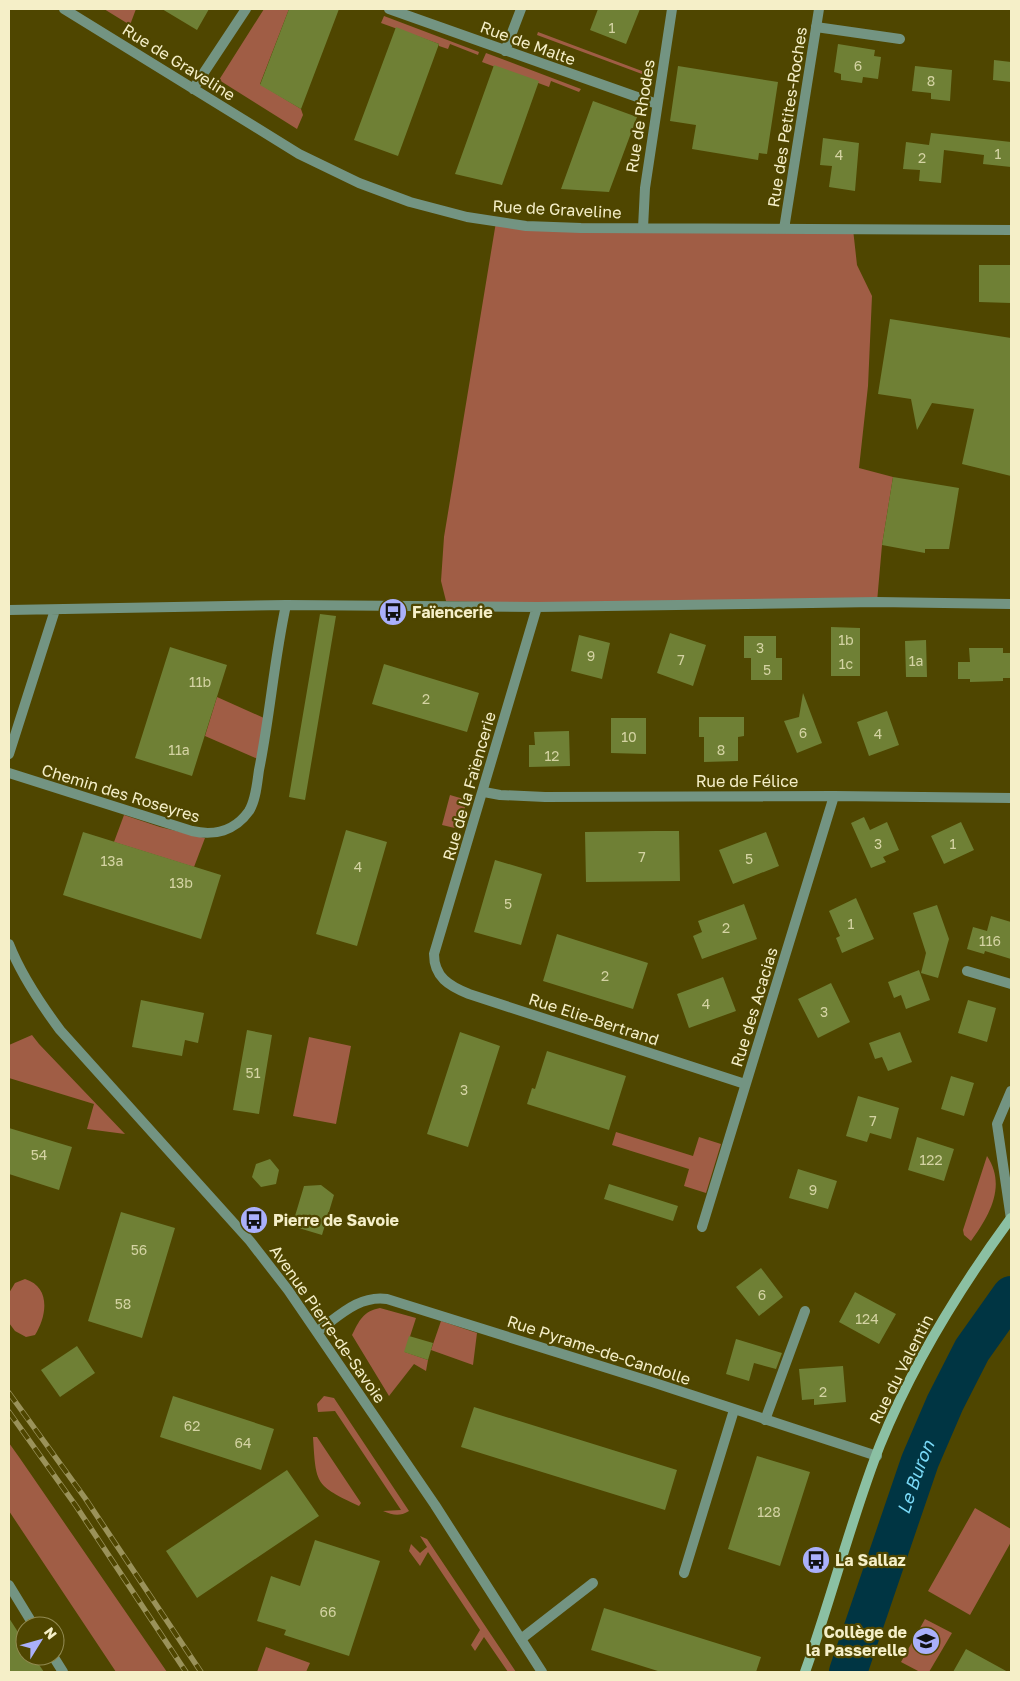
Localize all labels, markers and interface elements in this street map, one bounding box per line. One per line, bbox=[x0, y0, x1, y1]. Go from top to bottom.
street label: Rue de Malte bbox=[478, 17, 578, 69]
street label: Rue de Graveline bbox=[119, 19, 239, 105]
house number: 1 bbox=[609, 19, 616, 36]
street label: Rue des Petites-Roches bbox=[763, 25, 811, 209]
house number: 6 bbox=[854, 57, 862, 74]
street label: Rue de Rhodes bbox=[621, 58, 659, 174]
house number: 8 bbox=[927, 72, 935, 89]
house number: 1 bbox=[995, 145, 1002, 162]
house number: 4 bbox=[835, 146, 843, 163]
house number: 2 bbox=[918, 149, 926, 166]
street label: Rue de Graveline bbox=[492, 196, 622, 222]
bus stop icon: Faïencerie bbox=[378, 597, 408, 627]
place label: Faïencerie bbox=[412, 602, 493, 622]
house number: 1b bbox=[838, 631, 854, 648]
house number: 3 bbox=[756, 639, 764, 656]
house number: 9 bbox=[587, 647, 595, 664]
house number: 7 bbox=[677, 651, 685, 668]
house number: 1a bbox=[909, 652, 923, 669]
house number: 1c bbox=[839, 655, 854, 672]
house number: 5 bbox=[763, 661, 771, 678]
house number: 11b bbox=[189, 673, 211, 690]
house number: 2 bbox=[422, 690, 430, 707]
street label: Rue de la Faïencerie bbox=[438, 709, 500, 863]
house number: 6 bbox=[799, 724, 807, 741]
house number: 4 bbox=[874, 725, 882, 742]
house number: 10 bbox=[621, 728, 637, 745]
house number: 11a bbox=[168, 741, 190, 758]
house number: 8 bbox=[717, 741, 725, 758]
house number: 12 bbox=[545, 747, 559, 764]
street label: Chemin des Roseyres bbox=[39, 759, 203, 827]
street label: Rue de Félice bbox=[696, 771, 798, 791]
house number: 3 bbox=[874, 835, 882, 852]
house number: 1 bbox=[950, 835, 957, 852]
house number: 7 bbox=[638, 848, 646, 865]
house number: 5 bbox=[745, 850, 753, 867]
house number: 13a bbox=[101, 852, 123, 869]
house number: 4 bbox=[354, 858, 362, 875]
house number: 13b bbox=[169, 874, 193, 891]
house number: 5 bbox=[504, 895, 512, 912]
house number: 1 bbox=[848, 915, 855, 932]
house number: 2 bbox=[722, 919, 730, 936]
house number: 116 bbox=[979, 932, 1001, 949]
street label: Rue des Acacias bbox=[726, 945, 782, 1069]
house number: 2 bbox=[601, 967, 609, 984]
street label: Rue Elie-Bertrand bbox=[526, 989, 662, 1049]
house number: 4 bbox=[702, 995, 710, 1012]
house number: 3 bbox=[820, 1003, 828, 1020]
house number: 51 bbox=[246, 1064, 261, 1081]
house number: 3 bbox=[460, 1081, 468, 1098]
house number: 7 bbox=[869, 1112, 877, 1129]
house number: 54 bbox=[31, 1146, 47, 1163]
house number: 122 bbox=[919, 1151, 943, 1168]
house number: 9 bbox=[809, 1181, 817, 1198]
bus stop icon: Pierre de Savoie bbox=[239, 1205, 269, 1235]
place label: Pierre de Savoie bbox=[273, 1210, 399, 1230]
house number: 56 bbox=[131, 1241, 147, 1258]
street label: Avenue Pierre-de-Savoie bbox=[266, 1241, 390, 1407]
house number: 6 bbox=[758, 1286, 766, 1303]
house number: 58 bbox=[115, 1295, 131, 1312]
house number: 124 bbox=[855, 1310, 879, 1327]
street label: Rue Pyrame-de-Candolle bbox=[505, 1311, 693, 1389]
street label: Rue du Valentin bbox=[865, 1311, 937, 1427]
house number: 2 bbox=[819, 1383, 827, 1400]
house number: 62 bbox=[184, 1417, 200, 1434]
house number: 64 bbox=[234, 1434, 252, 1451]
water label: Le Buron bbox=[892, 1436, 939, 1517]
house number: 128 bbox=[757, 1503, 781, 1520]
bus stop icon: La Sallaz bbox=[801, 1545, 831, 1575]
place label: La Sallaz bbox=[835, 1550, 906, 1570]
house number: 66 bbox=[320, 1603, 336, 1620]
north arrow bbox=[15, 1616, 65, 1666]
place label: Collège de la Passerelle bbox=[806, 1622, 907, 1660]
text: N bbox=[41, 1624, 61, 1642]
school or university icon: Collège de la Passerelle bbox=[911, 1626, 941, 1656]

